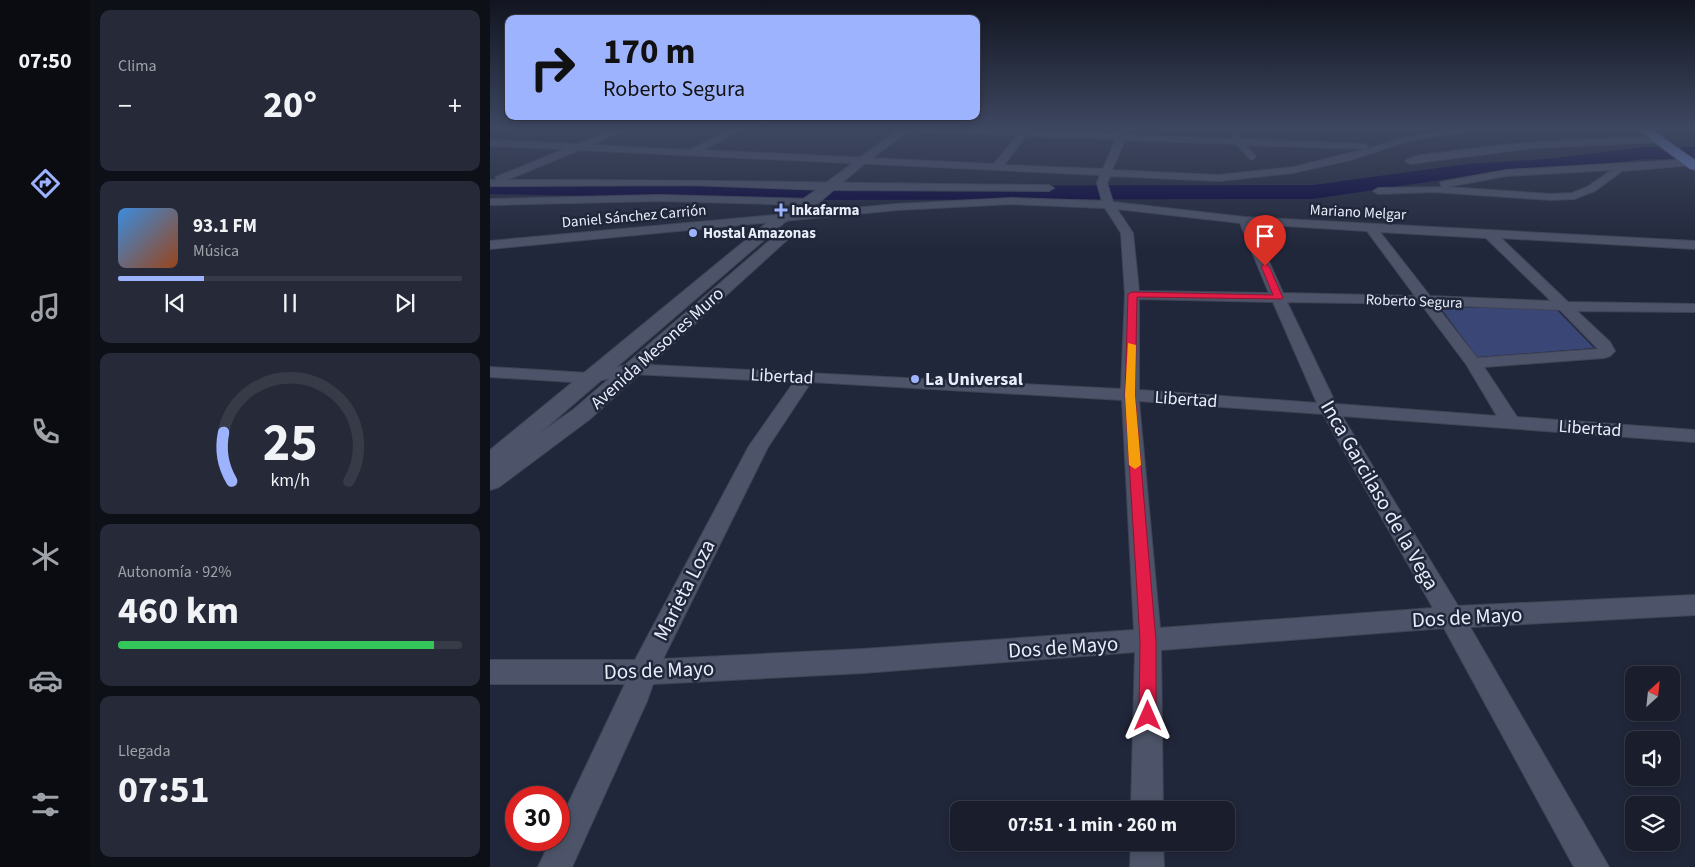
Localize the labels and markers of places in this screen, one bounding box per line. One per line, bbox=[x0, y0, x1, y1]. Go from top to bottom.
place label: Inkafarma bbox=[791, 200, 860, 221]
marker: Inkafarma bbox=[775, 204, 787, 216]
pin bbox=[1244, 215, 1286, 266]
place label: Hostal Amazonas bbox=[703, 223, 816, 244]
marker: Hostal Amazonas bbox=[687, 227, 699, 239]
place label: La Universal bbox=[925, 367, 1023, 392]
marker: La Universal bbox=[909, 373, 921, 385]

